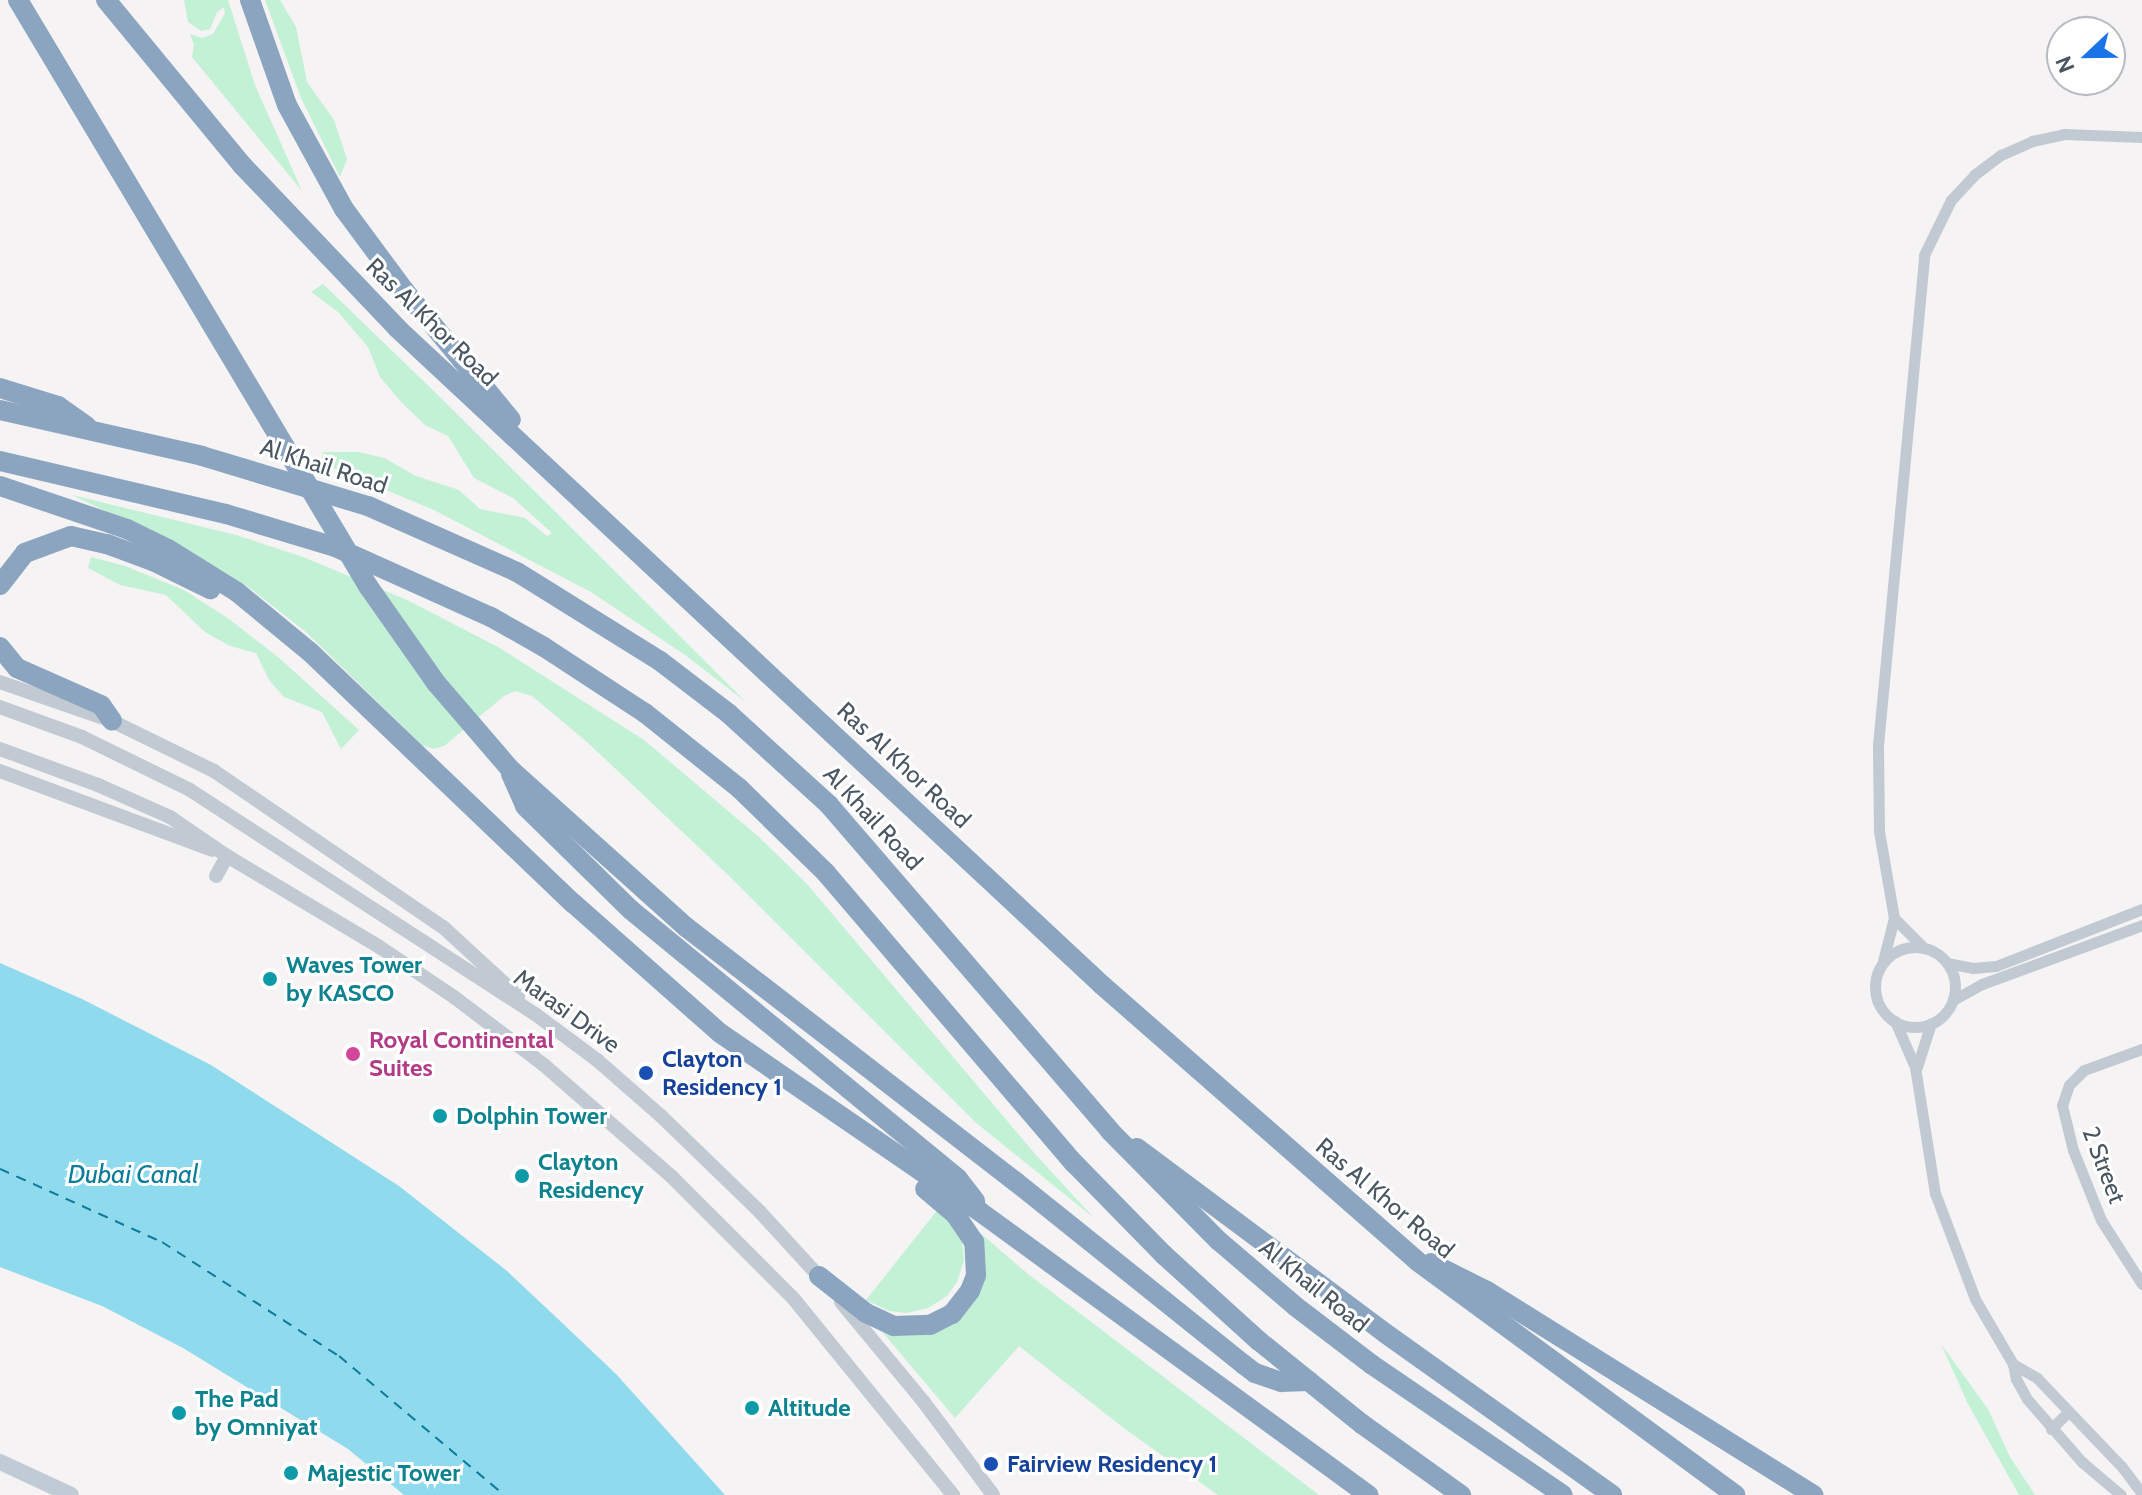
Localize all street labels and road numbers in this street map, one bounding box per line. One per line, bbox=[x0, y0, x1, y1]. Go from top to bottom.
street label: Ras Al Khor Road bbox=[360, 252, 504, 392]
street label: Al Khail Road bbox=[257, 432, 391, 500]
street label: Ras Al Khor Road bbox=[831, 696, 977, 834]
street label: Al Khail Road bbox=[817, 760, 929, 876]
street label: Marasi Drive bbox=[508, 963, 626, 1059]
street label: 2 Street bbox=[2076, 1123, 2132, 1207]
street label: Ras Al Khor Road bbox=[1310, 1132, 1460, 1264]
street label: Al Khail Road bbox=[1254, 1233, 1374, 1339]

